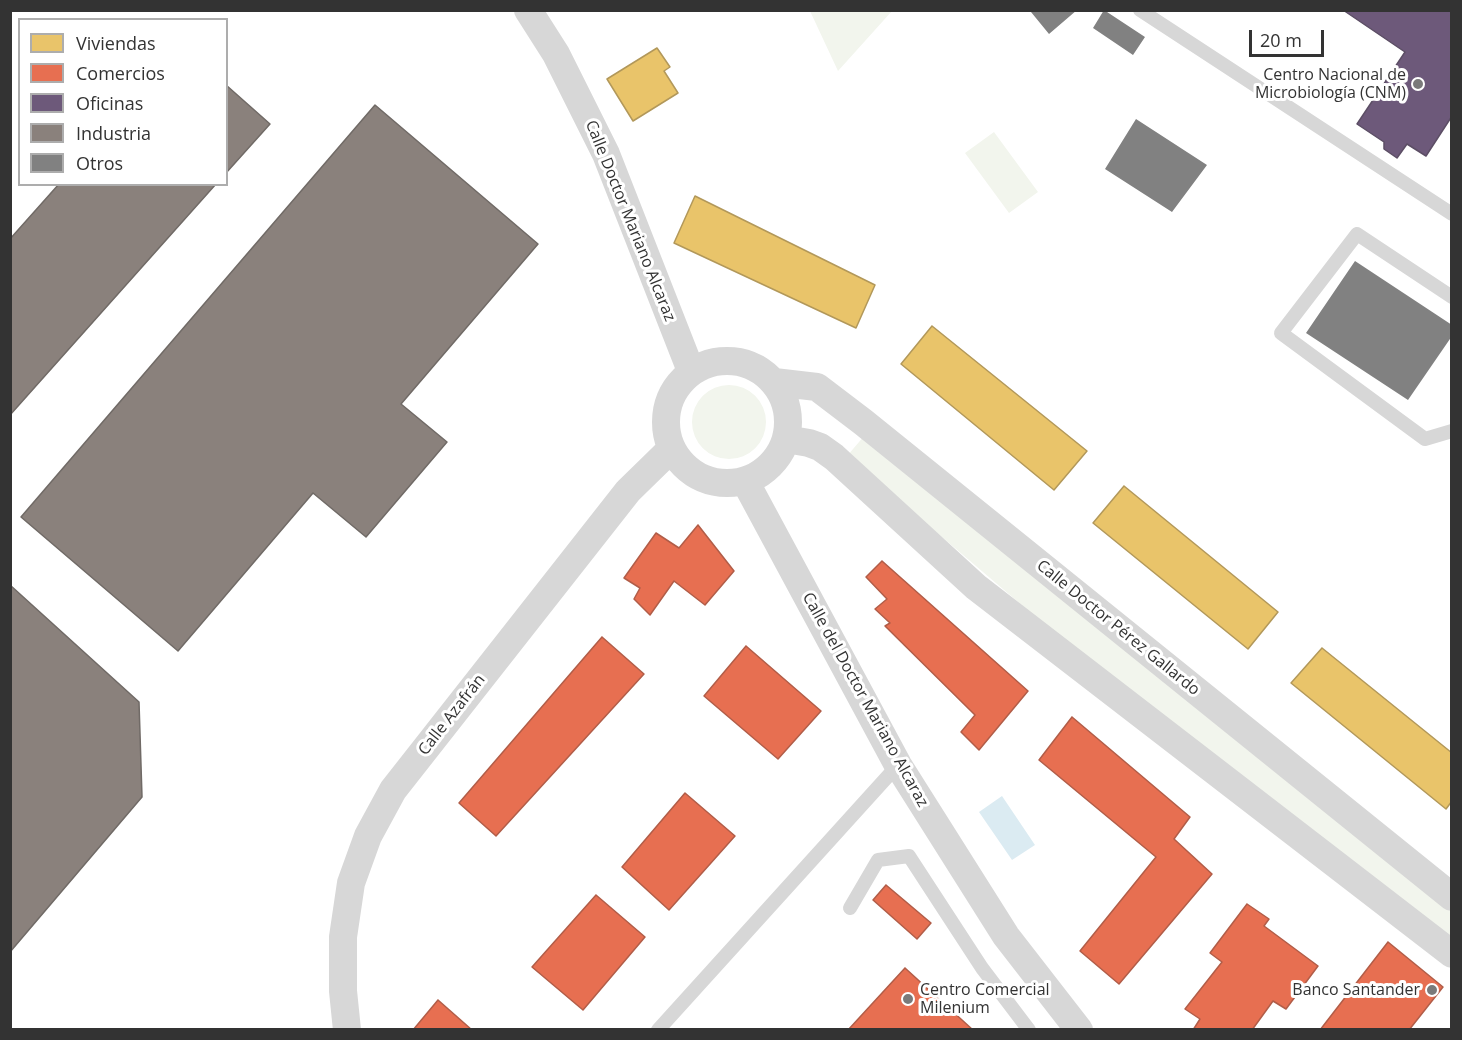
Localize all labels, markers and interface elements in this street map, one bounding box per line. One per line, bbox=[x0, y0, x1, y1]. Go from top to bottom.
legend bbox=[18, 18, 228, 186]
scale bar bbox=[1252, 18, 1327, 56]
text: 20 m bbox=[1260, 28, 1302, 52]
text: Viviendas bbox=[76, 31, 156, 55]
text: Comercios bbox=[76, 61, 165, 85]
place label: Centro Nacional de Microbiología (CNM) bbox=[1255, 65, 1406, 103]
marker: Centro Nacional de Microbiología (CNM) bbox=[1411, 77, 1425, 91]
text: Oficinas bbox=[76, 91, 143, 115]
street label: Calle Doctor Mariano Alcaraz bbox=[581, 118, 679, 324]
text: Industria bbox=[76, 121, 151, 145]
text: Otros bbox=[76, 151, 123, 175]
street label: Calle Doctor Pérez Gallardo bbox=[1033, 556, 1203, 700]
street label: Calle del Doctor Mariano Alcaraz bbox=[798, 589, 932, 811]
street label: Calle Azafrán bbox=[414, 671, 490, 759]
place label: Centro Comercial Milenium bbox=[920, 980, 1050, 1018]
place label: Banco Santander bbox=[1292, 980, 1420, 1000]
marker: Banco Santander bbox=[1425, 983, 1439, 997]
marker: Centro Comercial Milenium bbox=[901, 992, 915, 1006]

